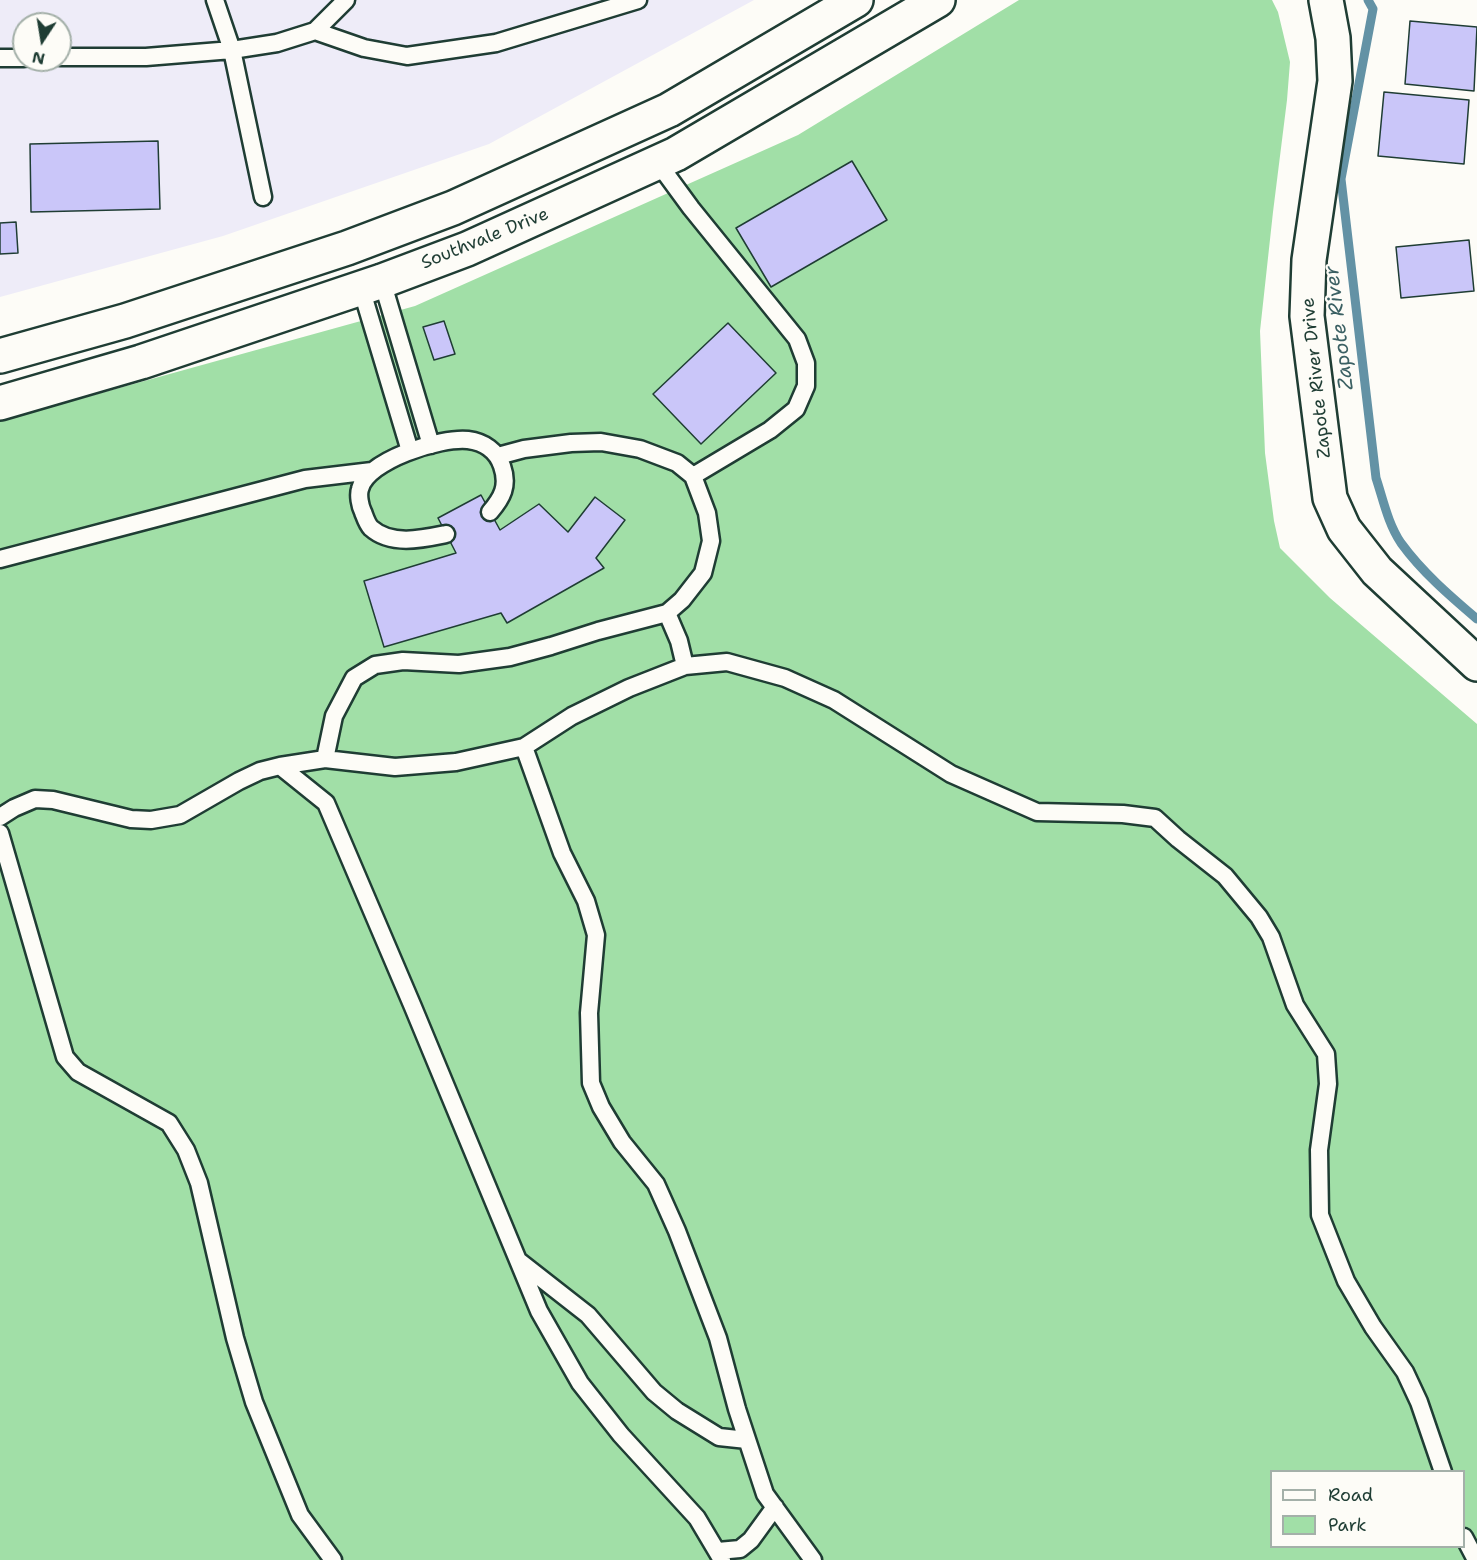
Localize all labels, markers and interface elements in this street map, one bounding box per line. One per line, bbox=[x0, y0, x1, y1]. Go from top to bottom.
north arrow bbox=[12, 12, 72, 72]
text: N bbox=[30, 47, 47, 70]
street label: Southvale Drive bbox=[418, 204, 552, 274]
water label: Zapote River bbox=[1320, 264, 1360, 392]
street label: Zapote River Drive bbox=[1298, 297, 1336, 459]
legend bbox=[1270, 1470, 1465, 1548]
text: Road bbox=[1328, 1483, 1373, 1507]
text: Park bbox=[1328, 1513, 1367, 1537]

